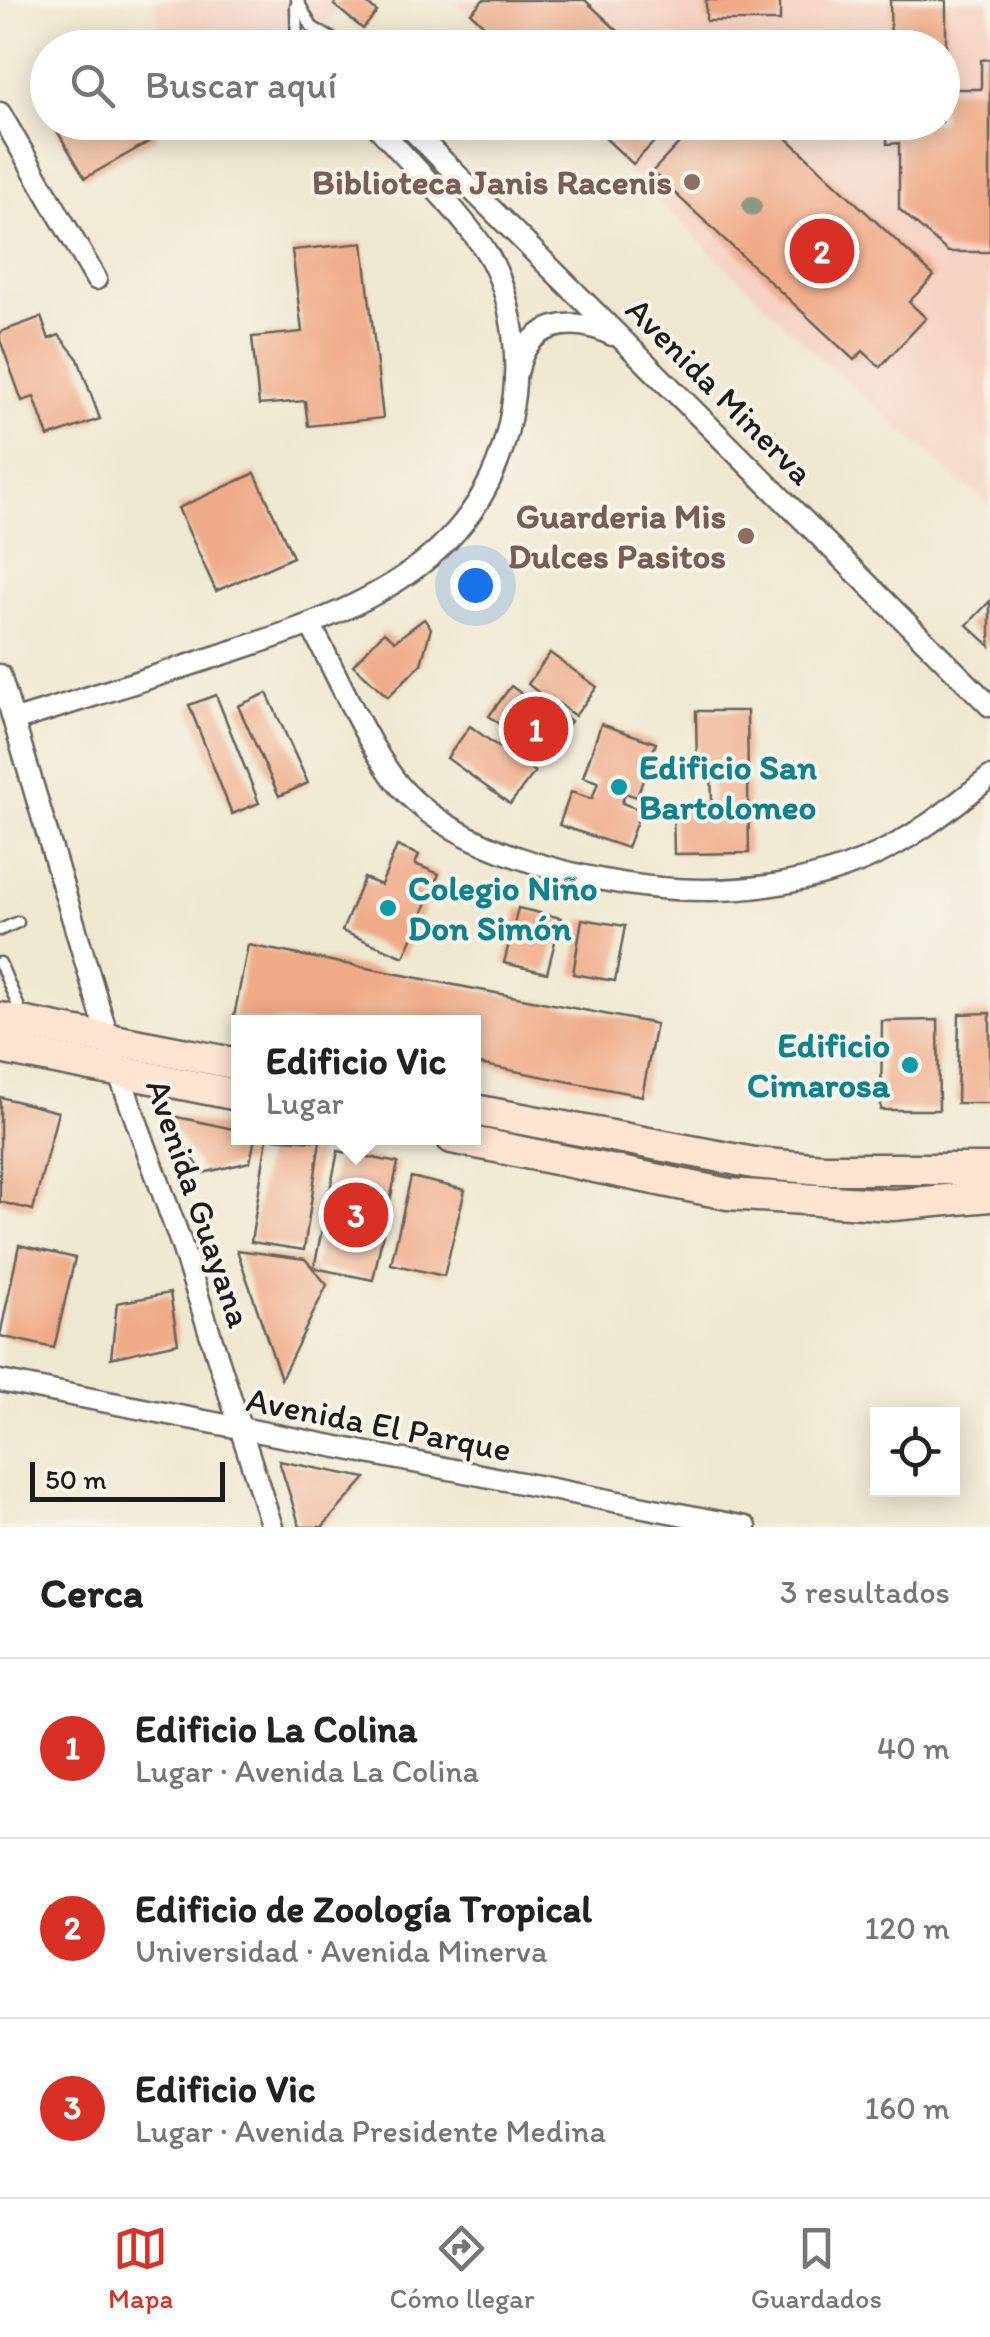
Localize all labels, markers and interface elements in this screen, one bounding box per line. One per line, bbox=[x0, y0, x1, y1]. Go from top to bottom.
search box bbox=[30, 30, 960, 140]
icon: search bbox=[65, 58, 120, 113]
text: Buscar aquí bbox=[145, 62, 337, 108]
place label: Biblioteca Janis Racenis bbox=[312, 161, 672, 203]
marker: Biblioteca Janis Racenis bbox=[681, 171, 703, 193]
pin: 2 bbox=[790, 214, 854, 288]
street label: Avenida Minerva bbox=[617, 288, 823, 494]
place label: Guarderia Mis Dulces Pasitos bbox=[508, 495, 726, 577]
marker: Guarderia Mis Dulces Pasitos bbox=[735, 525, 757, 547]
your location bbox=[450, 560, 501, 611]
pin: 1 bbox=[504, 692, 568, 766]
place label: Edificio San Bartolomeo bbox=[639, 746, 817, 828]
marker: Edificio San Bartolomeo bbox=[608, 776, 630, 798]
place label: Colegio Niño Don Simón bbox=[408, 867, 598, 949]
marker: Colegio Niño Don Simón bbox=[377, 897, 399, 919]
popup bbox=[231, 1015, 481, 1145]
place label: Edificio Cimarosa bbox=[747, 1024, 891, 1106]
text: Edificio Vic bbox=[266, 1038, 446, 1084]
marker: Edificio Cimarosa bbox=[899, 1054, 921, 1076]
street label: Avenida Guayana bbox=[137, 1073, 261, 1333]
text: Lugar bbox=[266, 1084, 343, 1122]
pin: 3 bbox=[324, 1178, 388, 1252]
street label: Avenida El Parque bbox=[243, 1378, 515, 1470]
map controls bbox=[870, 1407, 960, 1497]
button: locate bbox=[870, 1407, 960, 1497]
scale bar bbox=[30, 1457, 225, 1502]
text: 50 m bbox=[45, 1462, 107, 1496]
text: Cerca bbox=[40, 1567, 144, 1618]
text: 3 resultados bbox=[780, 1573, 950, 1611]
text: Edificio La Colina bbox=[135, 1706, 417, 1752]
text: 1 bbox=[65, 1729, 80, 1767]
text: 40 m bbox=[877, 1729, 950, 1767]
text: Lugar · Avenida La Colina bbox=[135, 1752, 479, 1790]
text: Edificio de Zoología Tropical bbox=[135, 1886, 592, 1932]
text: 2 bbox=[64, 1909, 81, 1947]
text: 120 m bbox=[864, 1909, 950, 1947]
text: Universidad · Avenida Minerva bbox=[135, 1932, 548, 1970]
text: Edificio Vic bbox=[135, 2066, 316, 2112]
text: 3 bbox=[64, 2089, 81, 2127]
text: 160 m bbox=[864, 2089, 950, 2127]
text: Lugar · Avenida Presidente Medina bbox=[135, 2112, 606, 2150]
tab: Mapa bbox=[108, 2221, 173, 2315]
tab: Cómo llegar bbox=[389, 2221, 534, 2315]
tab: Guardados bbox=[751, 2221, 882, 2315]

